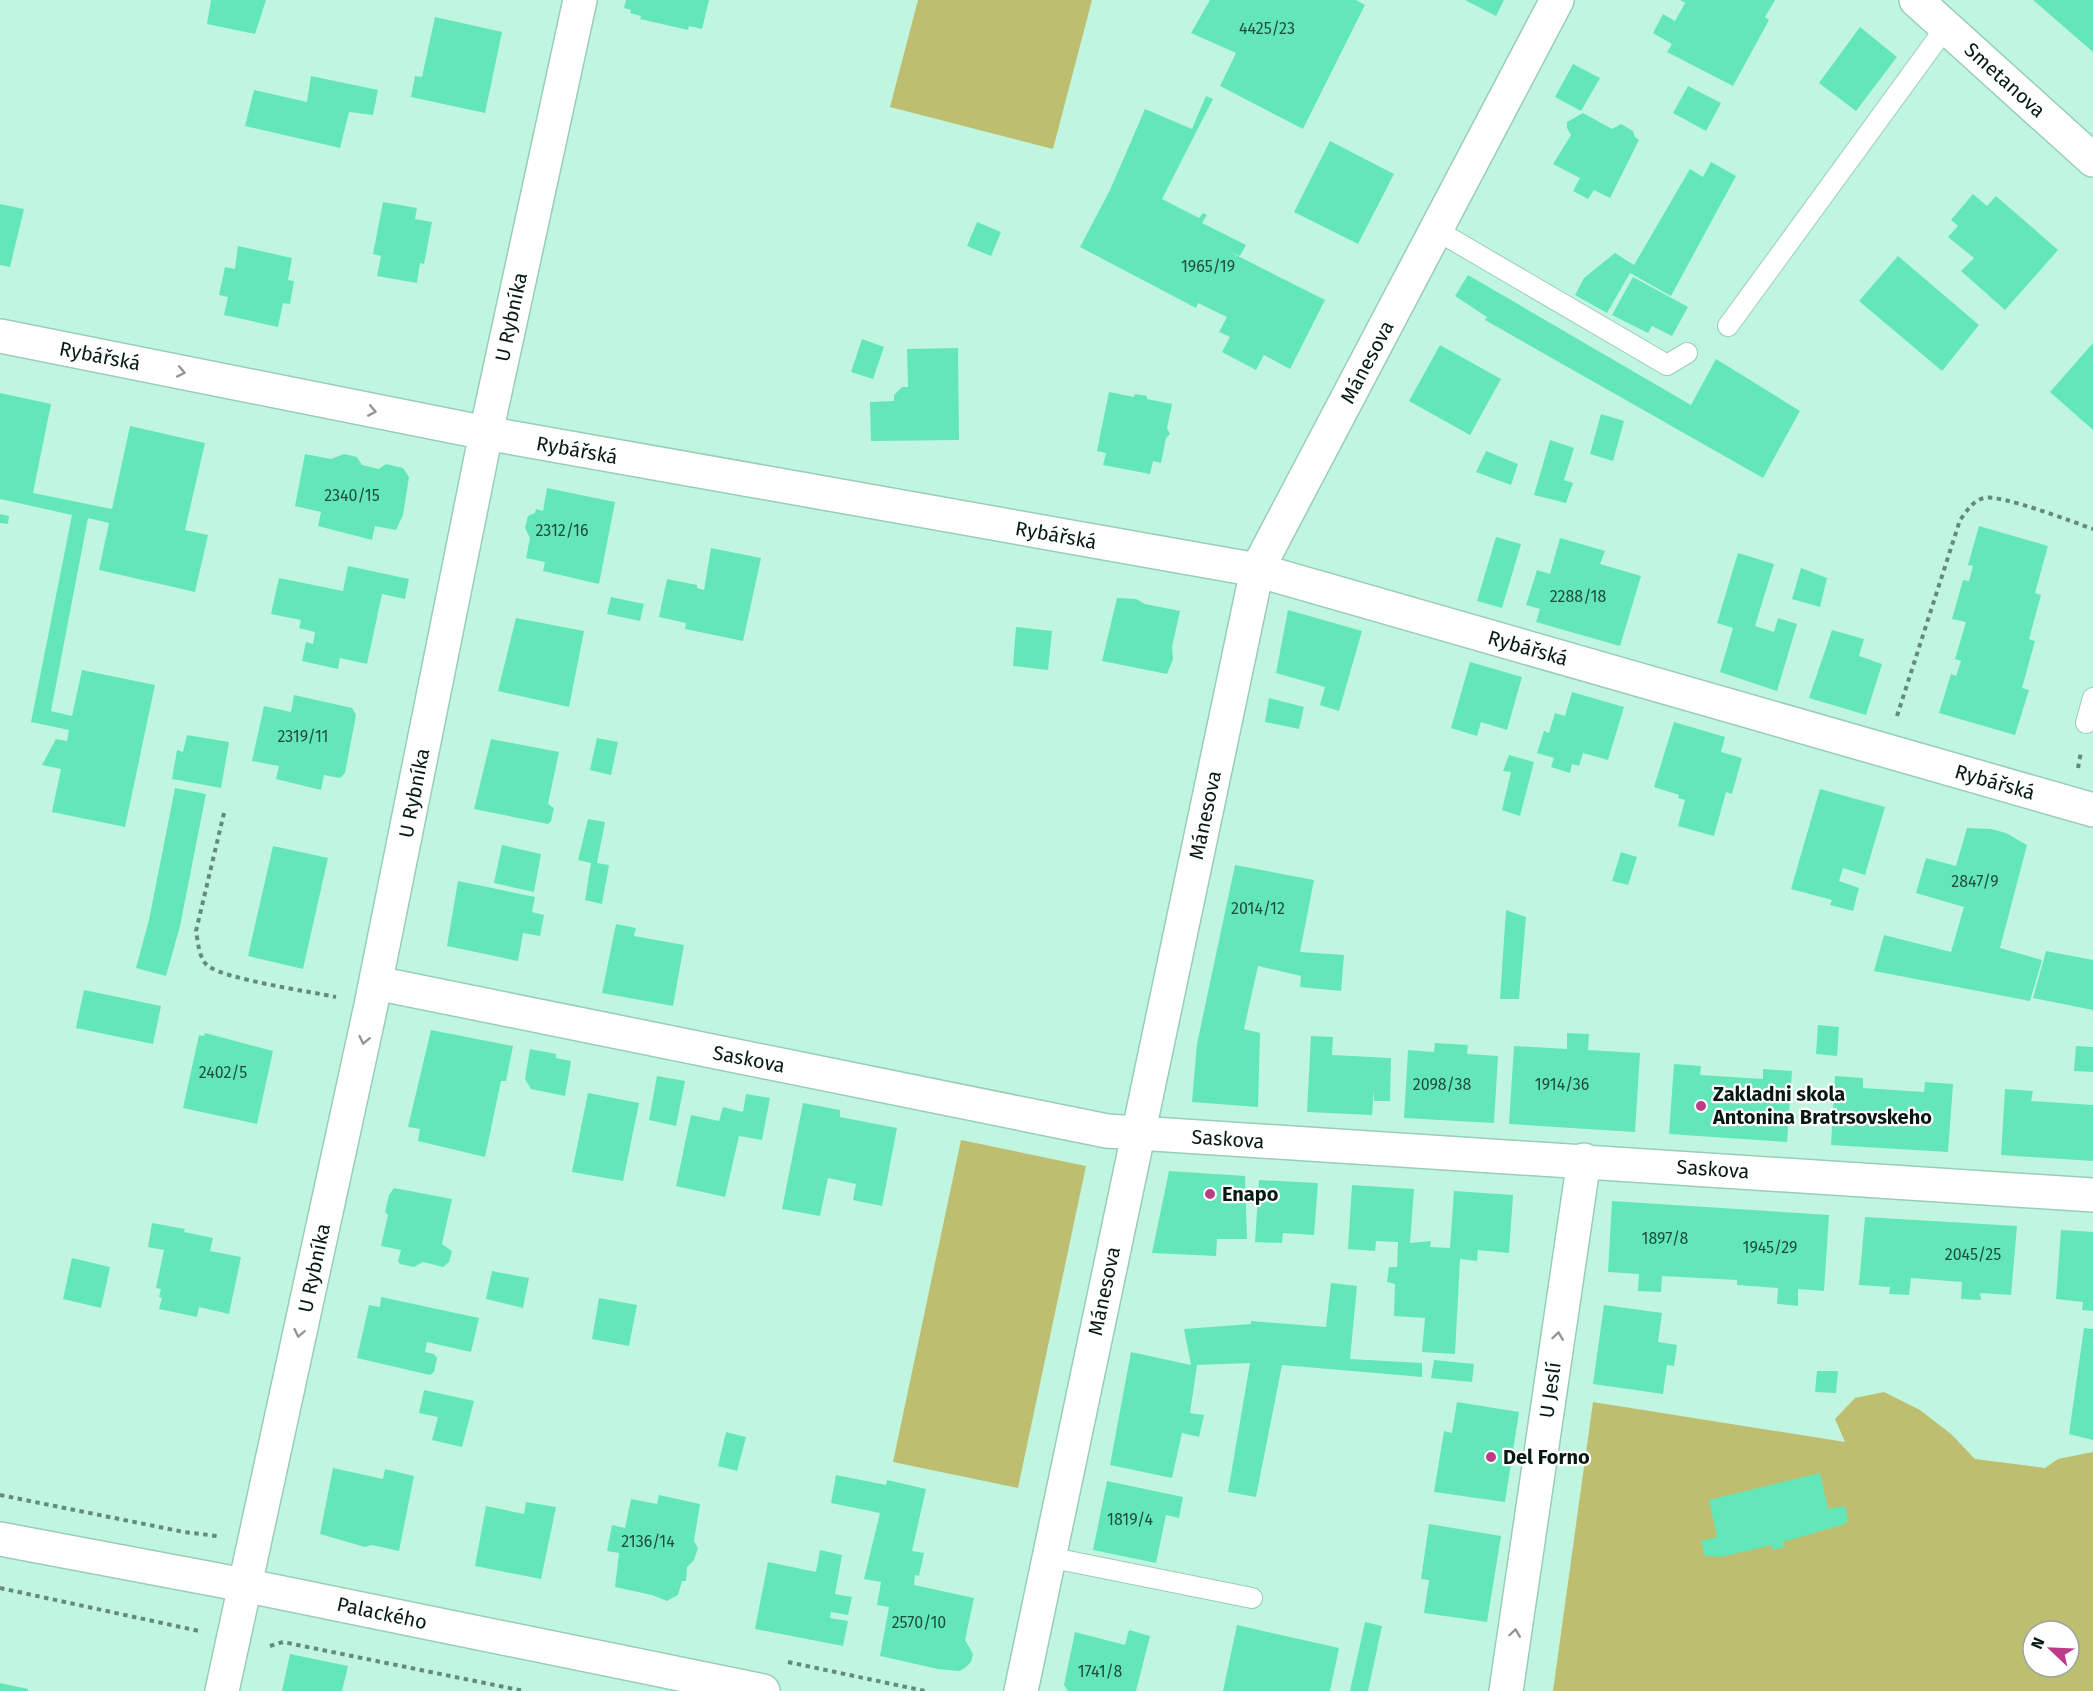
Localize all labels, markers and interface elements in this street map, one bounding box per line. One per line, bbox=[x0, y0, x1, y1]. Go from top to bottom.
house number: 4425/23 bbox=[1239, 19, 1295, 38]
street label: Smetanova bbox=[1960, 37, 2050, 123]
house number: 1965/19 bbox=[1181, 257, 1235, 276]
street label: U Rybníka bbox=[490, 270, 532, 364]
street label: Mánesova bbox=[1335, 316, 1399, 408]
street label: Rybářská bbox=[57, 336, 143, 376]
one-way arrow bbox=[176, 365, 186, 378]
one-way arrow bbox=[367, 403, 377, 416]
street label: Rybářská bbox=[534, 431, 620, 469]
house number: 2340/15 bbox=[324, 486, 380, 505]
street label: Rybářská bbox=[1013, 516, 1099, 554]
house number: 2312/16 bbox=[535, 521, 589, 540]
house number: 2288/18 bbox=[1550, 587, 1606, 606]
street label: Rybářská bbox=[1485, 625, 1571, 671]
house number: 2319/11 bbox=[277, 727, 329, 746]
street label: U Rybníka bbox=[394, 746, 434, 840]
street label: Rybářská bbox=[1952, 759, 2038, 805]
street label: Mánesova bbox=[1184, 768, 1226, 862]
house number: 2847/9 bbox=[1951, 872, 1999, 891]
house number: 2014/12 bbox=[1231, 899, 1285, 918]
one-way arrow bbox=[358, 1035, 371, 1045]
street label: Saskova bbox=[711, 1040, 787, 1078]
house number: 2402/5 bbox=[199, 1063, 247, 1082]
house number: 2098/38 bbox=[1413, 1075, 1471, 1094]
house number: 1914/36 bbox=[1535, 1075, 1589, 1094]
place label: Zakladni skola Antonina Bratrsovskeho bbox=[1712, 1082, 1932, 1129]
marker: Zakladni skola Antonina Bratrsovskeho bbox=[1694, 1099, 1708, 1113]
street label: Saskova bbox=[1191, 1124, 1265, 1154]
street label: Saskova bbox=[1676, 1154, 1750, 1184]
place label: Enapo bbox=[1222, 1182, 1279, 1206]
marker: Enapo bbox=[1203, 1187, 1217, 1201]
street label: U Rybníka bbox=[293, 1221, 335, 1315]
house number: 1897/8 bbox=[1642, 1229, 1689, 1248]
house number: 1945/29 bbox=[1742, 1238, 1798, 1257]
street label: Mánesova bbox=[1083, 1244, 1125, 1338]
house number: 2045/25 bbox=[1945, 1245, 2001, 1264]
one-way arrow bbox=[293, 1328, 306, 1338]
one-way arrow bbox=[1551, 1332, 1563, 1341]
street label: U Jeslí bbox=[1534, 1360, 1566, 1420]
place label: Del Forno bbox=[1503, 1445, 1590, 1469]
marker: Del Forno bbox=[1484, 1450, 1498, 1464]
house number: 1819/4 bbox=[1107, 1510, 1153, 1529]
house number: 2136/14 bbox=[621, 1532, 675, 1551]
street label: Palackého bbox=[335, 1592, 429, 1634]
house number: 2570/10 bbox=[892, 1613, 946, 1632]
north arrow bbox=[2021, 1619, 2081, 1679]
one-way arrow bbox=[1508, 1629, 1520, 1638]
text: N bbox=[2027, 1635, 2048, 1652]
house number: 1741/8 bbox=[1078, 1662, 1123, 1681]

